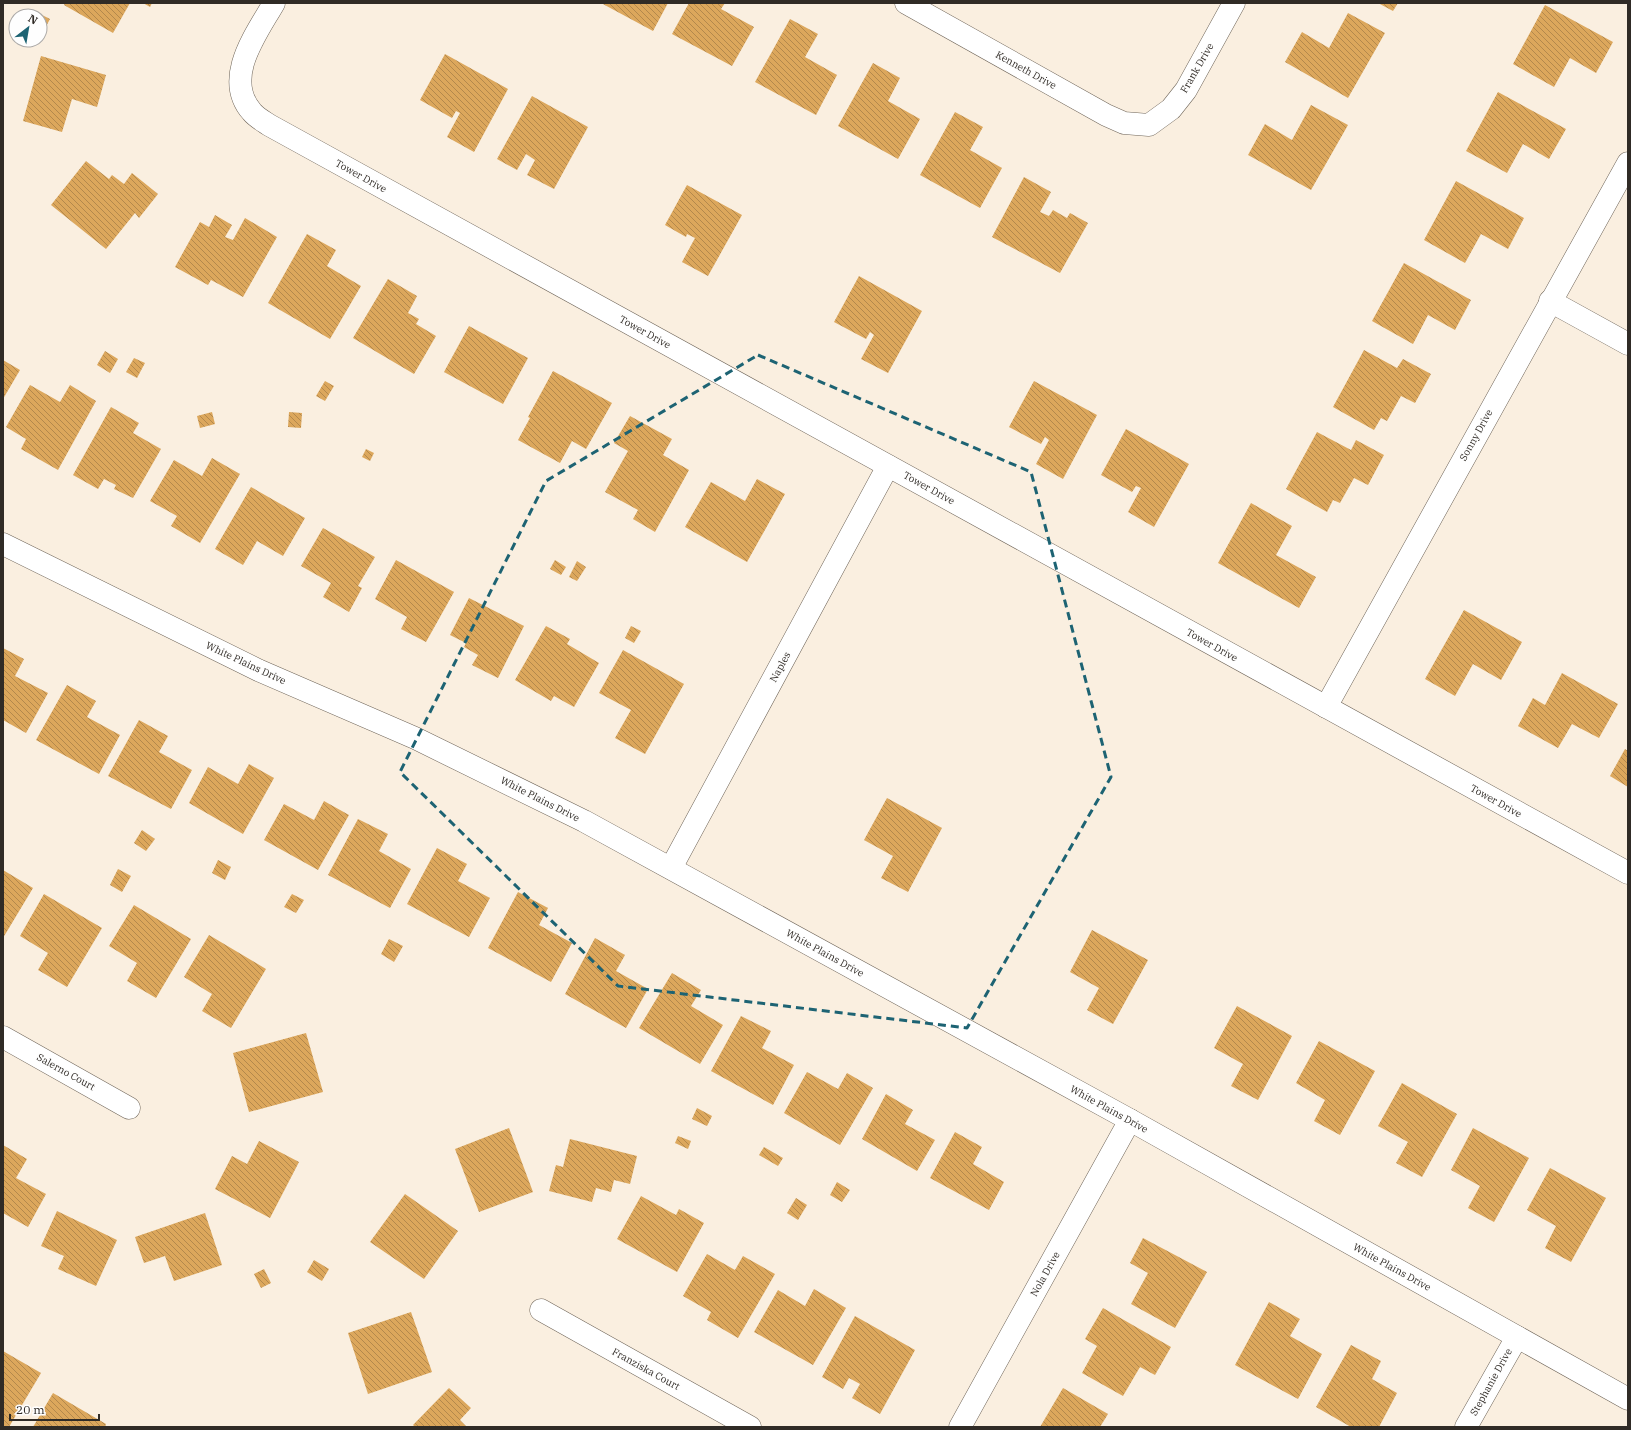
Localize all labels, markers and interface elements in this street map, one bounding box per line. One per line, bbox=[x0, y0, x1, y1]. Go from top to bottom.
north arrow bbox=[8, 8, 48, 48]
text: N bbox=[26, 11, 41, 28]
street label: Frank Drive bbox=[1177, 41, 1217, 95]
street label: Kenneth Drive bbox=[993, 48, 1059, 92]
street label: Tower Drive bbox=[333, 157, 389, 195]
street label: Tower Drive bbox=[617, 313, 673, 351]
street label: Sonny Drive bbox=[1456, 407, 1496, 463]
street label: Tower Drive bbox=[901, 469, 957, 507]
street label: Tower Drive bbox=[1184, 626, 1240, 664]
street label: White Plains Drive bbox=[204, 639, 288, 687]
street label: Naples bbox=[767, 649, 793, 684]
street label: White Plains Drive bbox=[498, 773, 582, 825]
street label: Tower Drive bbox=[1468, 782, 1524, 820]
street label: White Plains Drive bbox=[784, 926, 866, 980]
street label: Salerno Court bbox=[35, 1051, 98, 1094]
street label: White Plains Drive bbox=[1068, 1082, 1150, 1136]
street label: White Plains Drive bbox=[1351, 1240, 1433, 1294]
street label: Nola Drive bbox=[1027, 1249, 1063, 1299]
street label: Franziska Court bbox=[610, 1345, 682, 1393]
street label: Stephanie Drive bbox=[1467, 1346, 1515, 1418]
scale bar bbox=[10, 1396, 99, 1422]
text: 20 m bbox=[16, 1402, 45, 1417]

